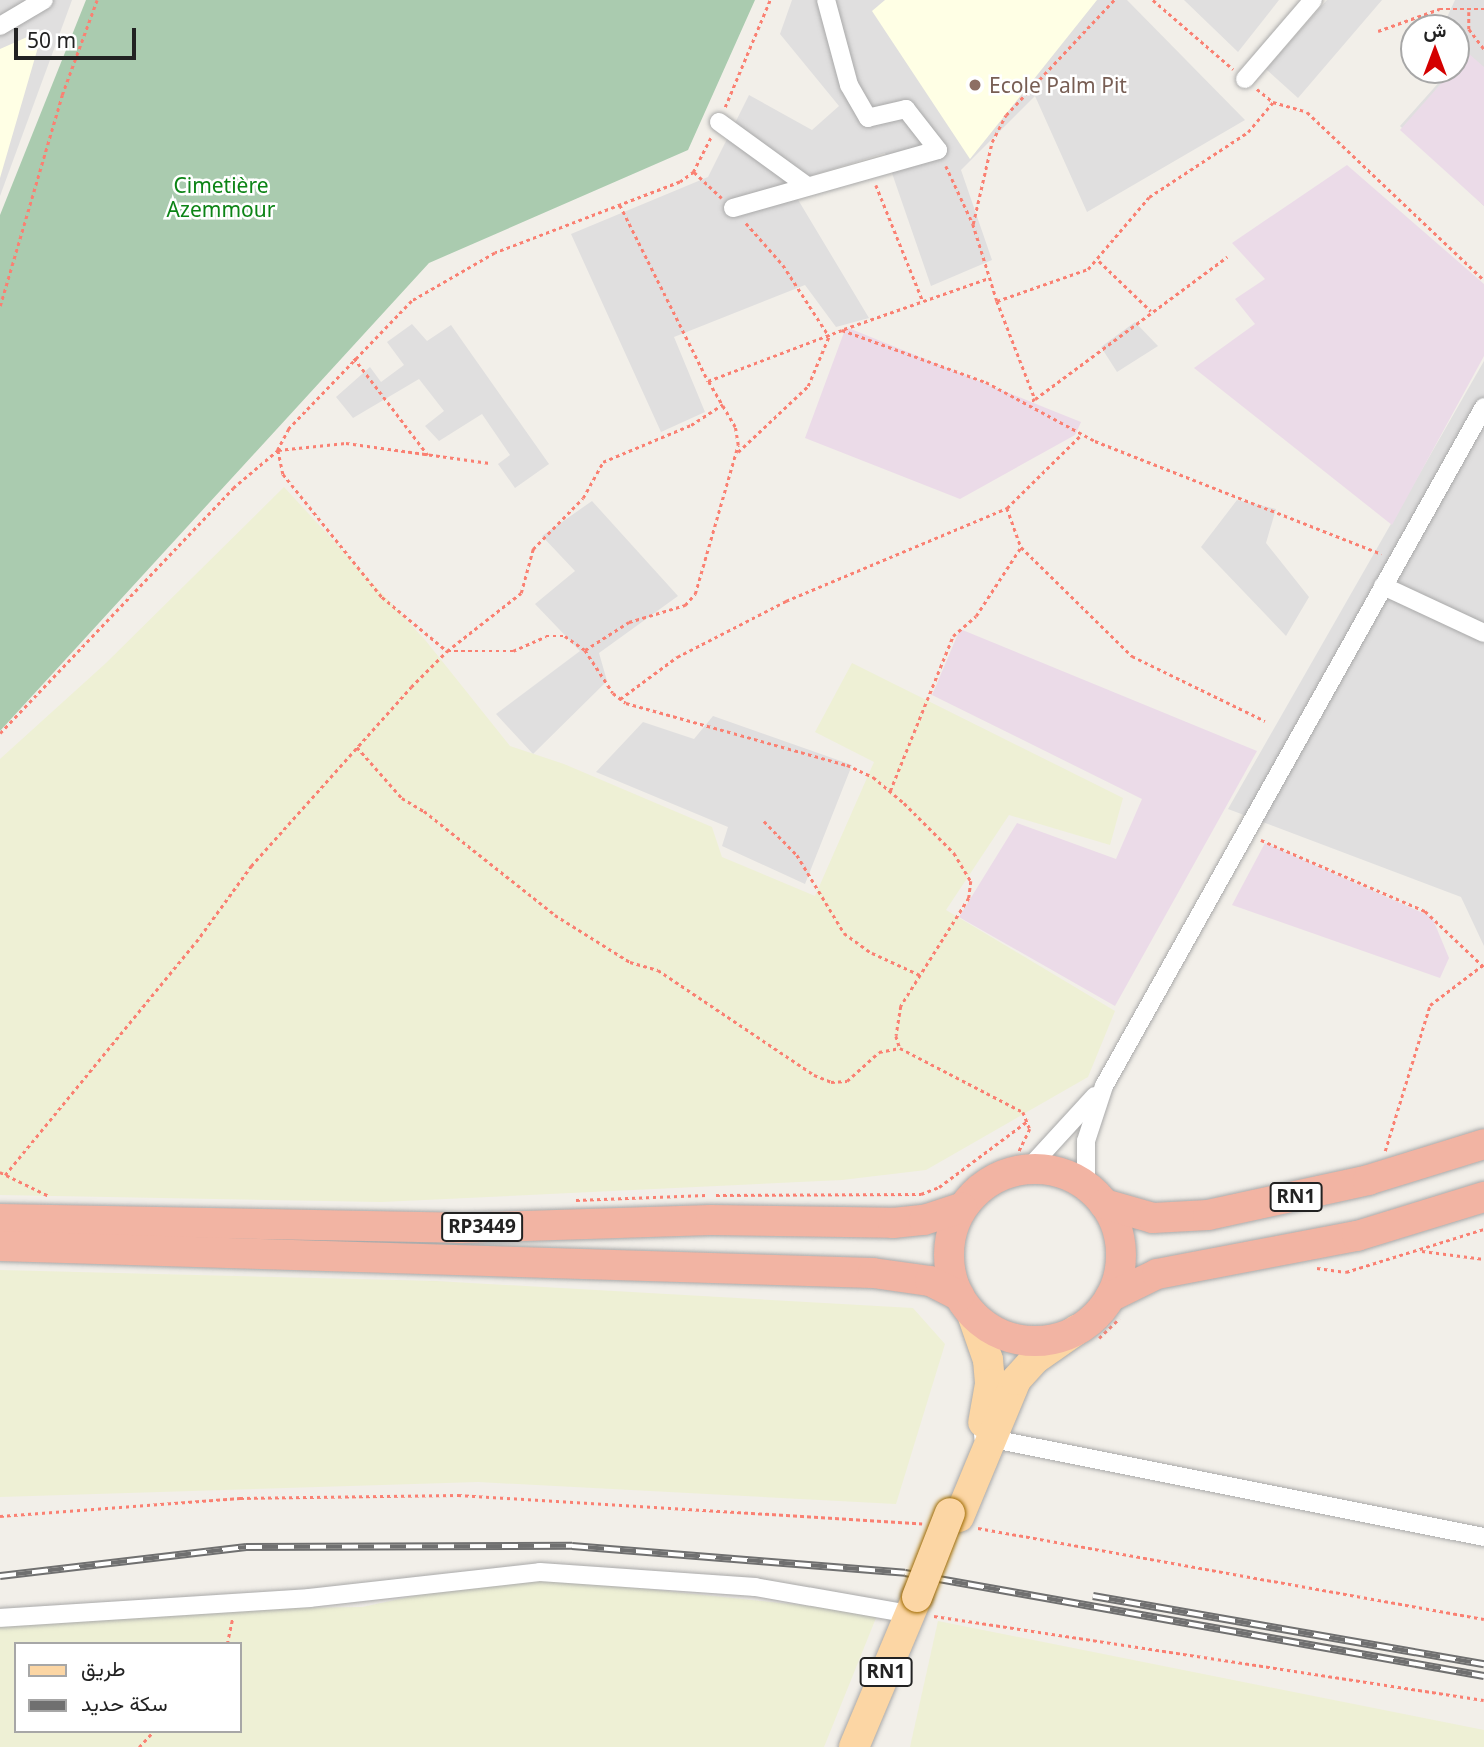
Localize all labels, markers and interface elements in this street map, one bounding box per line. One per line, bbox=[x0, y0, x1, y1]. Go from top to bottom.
scale bar bbox=[18, 14, 140, 58]
north arrow bbox=[1400, 14, 1470, 84]
text: ش bbox=[1424, 17, 1446, 43]
text: 50 m bbox=[27, 26, 76, 54]
place label: Ecole Palm Pit bbox=[989, 72, 1127, 98]
marker: Ecole Palm Pit bbox=[967, 77, 983, 93]
park label: Cimetière Azemmour bbox=[167, 172, 275, 222]
road number: RN1 bbox=[1268, 1182, 1324, 1212]
road number: RP3449 bbox=[440, 1212, 524, 1242]
legend bbox=[14, 1642, 242, 1733]
text: طريق bbox=[81, 1654, 126, 1682]
road number: RN1 bbox=[858, 1656, 914, 1688]
text: سكة حديد bbox=[81, 1689, 168, 1717]

